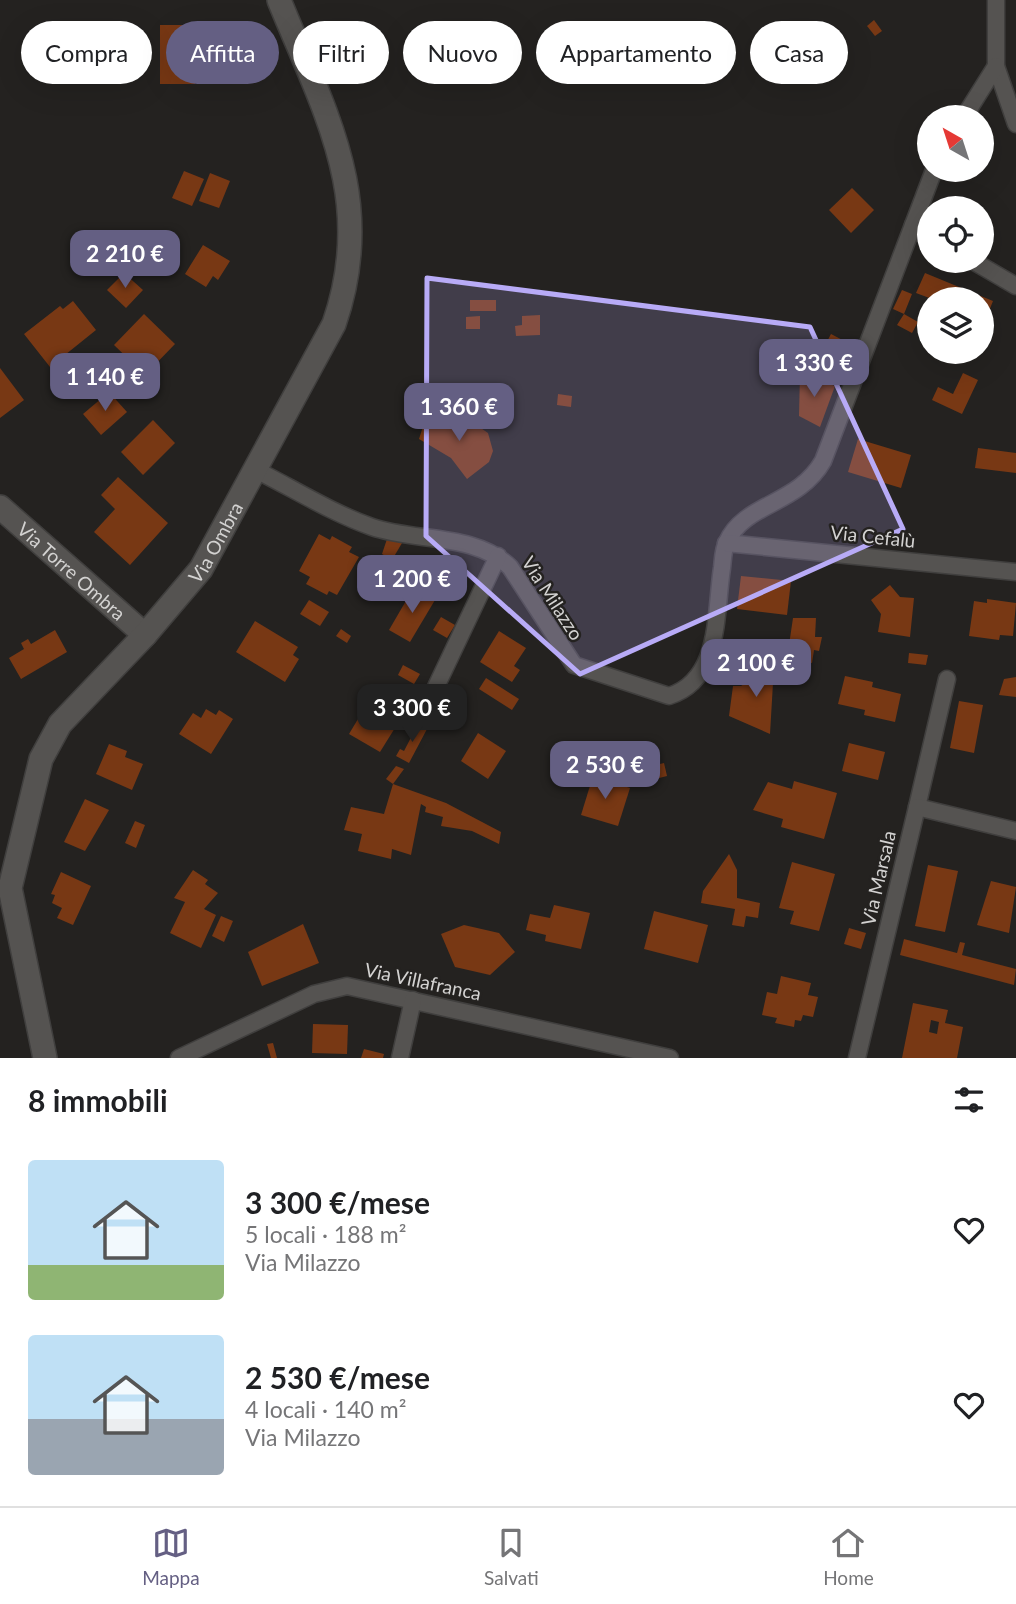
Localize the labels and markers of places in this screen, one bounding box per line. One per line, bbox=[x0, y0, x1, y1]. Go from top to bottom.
pin: 2 210 € bbox=[60, 230, 190, 290]
pin: 1 330 € bbox=[749, 340, 879, 399]
pin: 1 140 € bbox=[40, 354, 170, 413]
pin: 1 360 € bbox=[394, 384, 524, 443]
pin: 1 200 € bbox=[347, 556, 477, 615]
pin: 2 100 € bbox=[691, 640, 821, 699]
pin: 3 300 € bbox=[347, 684, 477, 744]
pin: 2 530 € bbox=[540, 742, 670, 801]

